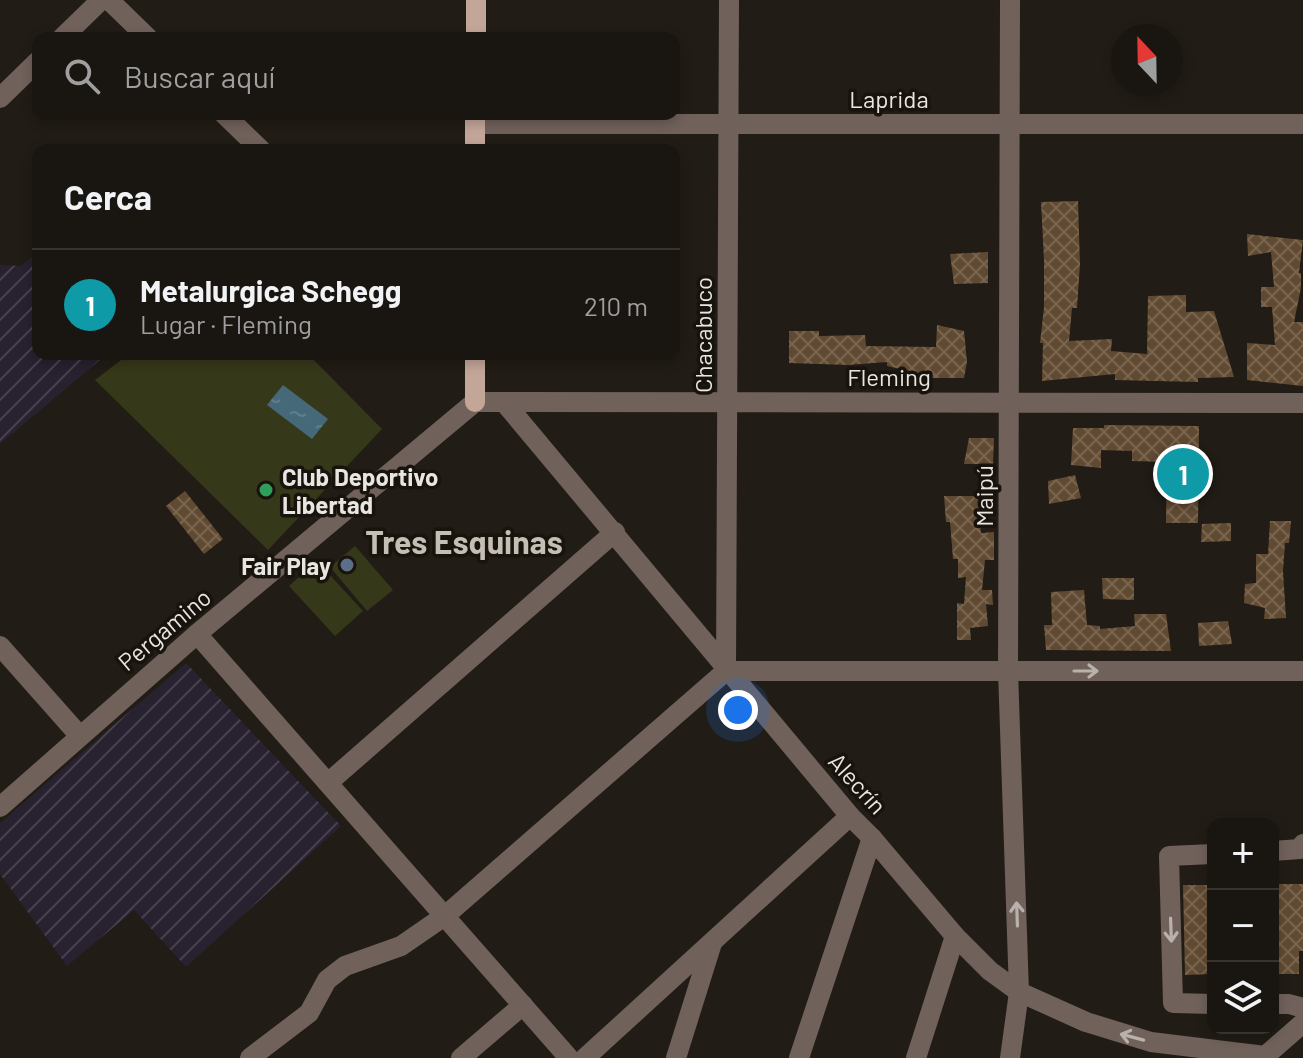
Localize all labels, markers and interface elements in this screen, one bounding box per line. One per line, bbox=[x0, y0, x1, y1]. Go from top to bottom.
north arrow bbox=[1111, 24, 1183, 96]
search box bbox=[32, 32, 680, 120]
icon: search bbox=[60, 54, 104, 98]
text: Buscar aquí bbox=[124, 58, 275, 94]
street label: Laprida bbox=[849, 84, 929, 113]
text: Cerca bbox=[64, 176, 152, 217]
text: Metalurgica Schegg bbox=[140, 272, 401, 308]
street label: Chacabuco bbox=[688, 277, 717, 393]
text: 1 bbox=[85, 290, 95, 321]
text: 210 m bbox=[584, 290, 648, 321]
text: Lugar · Fleming bbox=[140, 308, 312, 339]
street label: Fleming bbox=[847, 362, 931, 391]
pin: 1 bbox=[1157, 444, 1209, 504]
place label: Club Deportivo Libertad bbox=[282, 462, 438, 519]
street label: Maipú bbox=[969, 465, 998, 527]
marker: Club Deportivo Libertad bbox=[257, 481, 275, 499]
district label: Tres Esquinas bbox=[365, 522, 563, 560]
place label: Fair Play bbox=[241, 551, 331, 580]
marker: Fair Play bbox=[338, 556, 356, 574]
street label: Pergamino bbox=[112, 582, 216, 676]
one-way arrow bbox=[1072, 663, 1099, 679]
your location bbox=[718, 690, 758, 730]
street label: Alecrín bbox=[823, 746, 893, 820]
map controls bbox=[1207, 818, 1279, 1034]
button: + bbox=[1207, 818, 1279, 890]
button: − bbox=[1207, 890, 1279, 962]
one-way arrow bbox=[1009, 901, 1024, 928]
one-way arrow bbox=[1163, 916, 1178, 943]
button: layers bbox=[1207, 962, 1279, 1034]
one-way arrow bbox=[1120, 1029, 1146, 1044]

